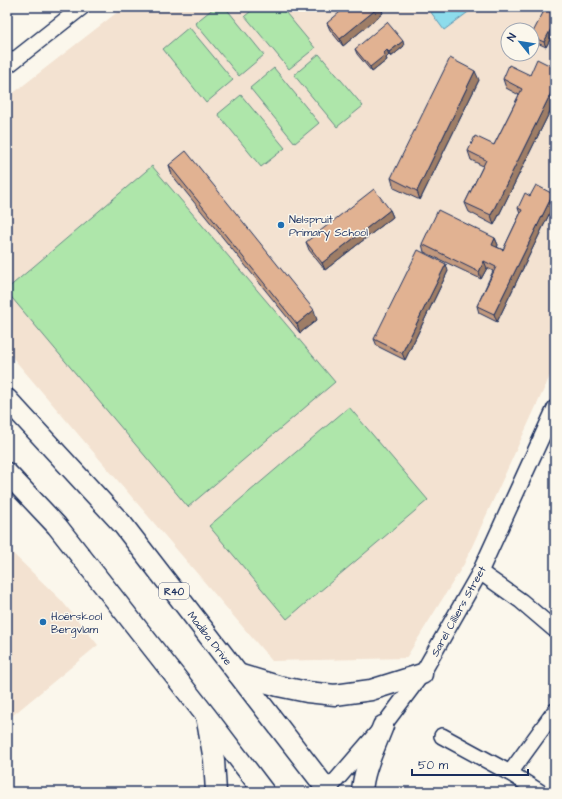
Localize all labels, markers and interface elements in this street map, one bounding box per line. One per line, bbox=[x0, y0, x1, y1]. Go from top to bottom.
north arrow bbox=[500, 22, 540, 62]
text: N bbox=[504, 30, 520, 44]
place label: Nelspruit Primary School bbox=[289, 212, 368, 241]
marker: Nelspruit Primary School bbox=[276, 220, 286, 230]
street label: Sarel Cilliers Street bbox=[427, 563, 490, 659]
road number: R40 bbox=[159, 583, 189, 599]
street label: Madiba Drive bbox=[184, 608, 235, 668]
place label: Hoërskool Bergvlam bbox=[51, 609, 103, 638]
marker: Hoërskool Bergvlam bbox=[38, 617, 48, 627]
scale bar bbox=[412, 751, 528, 777]
text: 50 m bbox=[418, 757, 449, 774]

